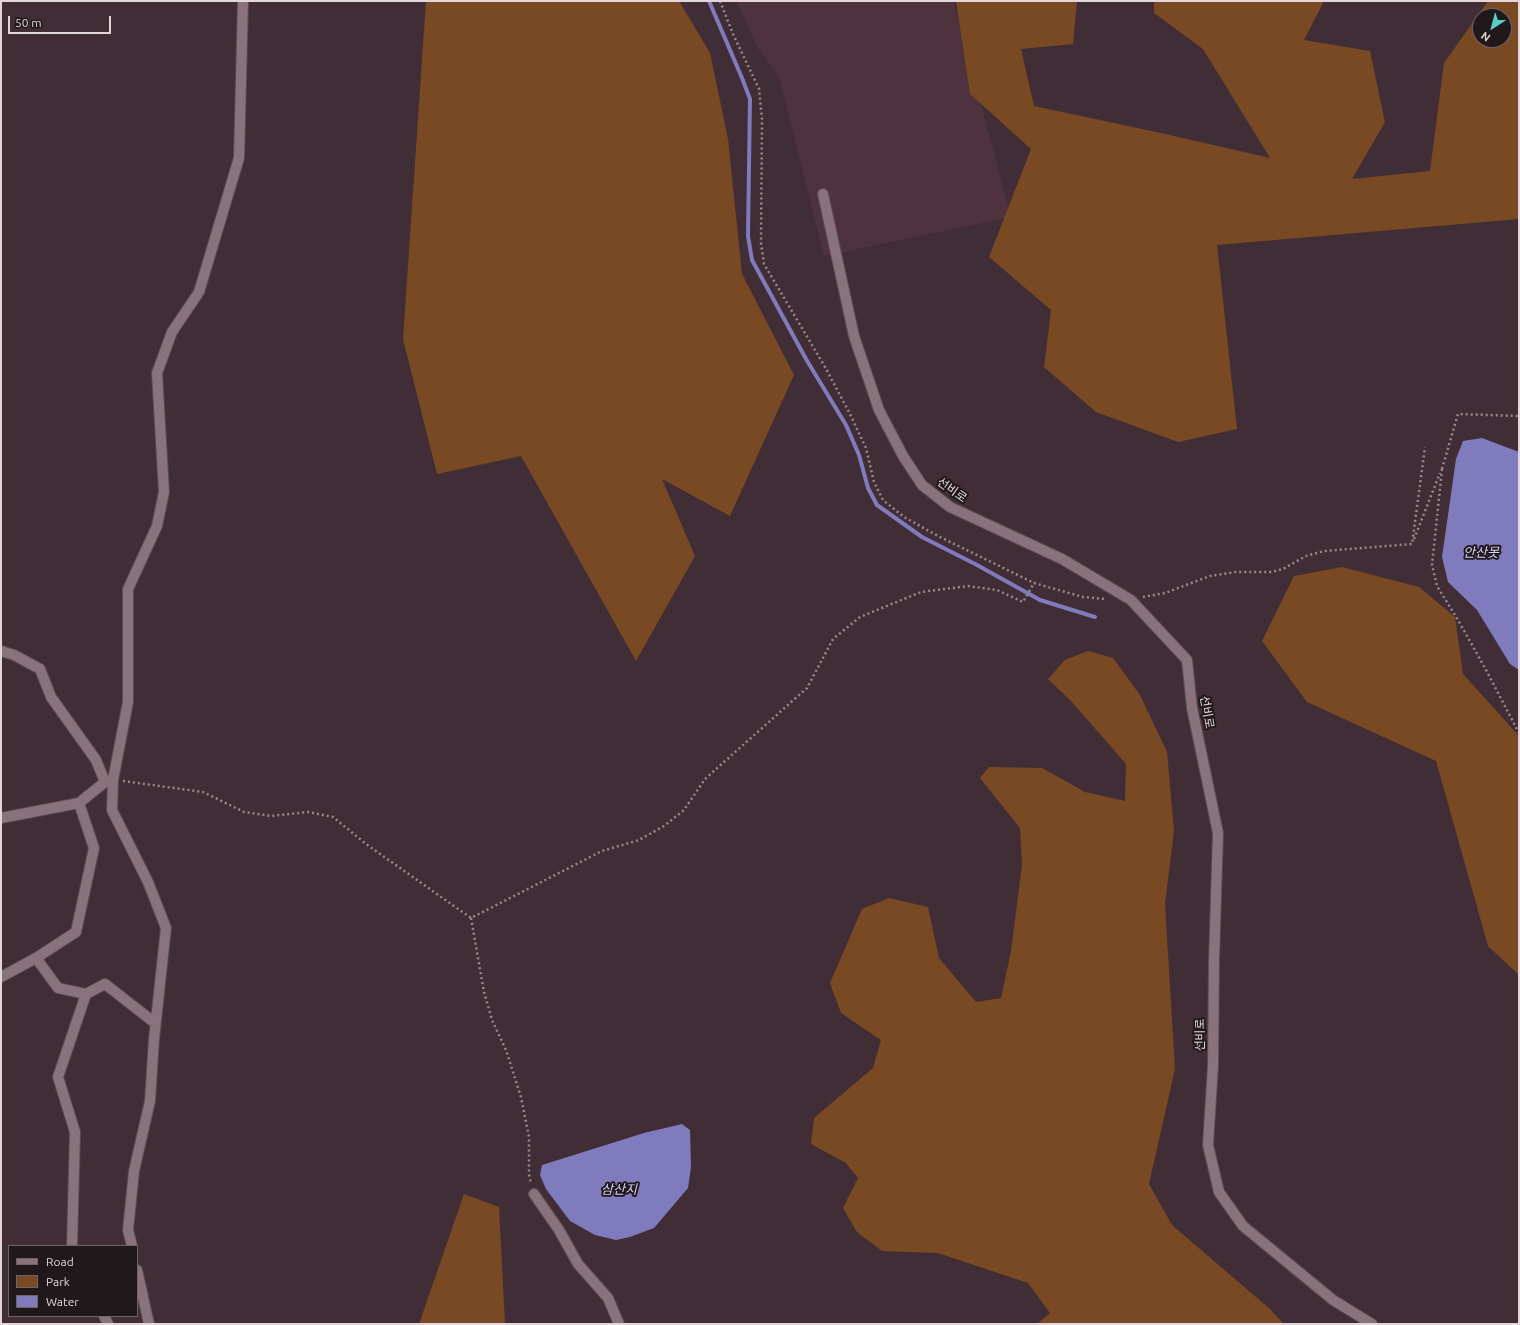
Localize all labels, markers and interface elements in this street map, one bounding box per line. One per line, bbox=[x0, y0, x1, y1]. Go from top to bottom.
scale bar bbox=[10, 8, 113, 34]
north arrow bbox=[1472, 8, 1512, 48]
text: 50 m bbox=[15, 16, 42, 29]
text: N bbox=[1479, 30, 1492, 44]
street label: 선비로 bbox=[934, 475, 970, 505]
water label: 안산못 bbox=[1463, 545, 1499, 561]
street label: 선비로 bbox=[1197, 694, 1217, 730]
street label: 선비로 bbox=[1193, 1018, 1207, 1052]
water label: 삼산지 bbox=[601, 1182, 637, 1198]
legend bbox=[8, 1245, 138, 1317]
text: Road bbox=[46, 1255, 74, 1268]
text: Park bbox=[46, 1275, 70, 1288]
text: Water bbox=[46, 1295, 79, 1308]

